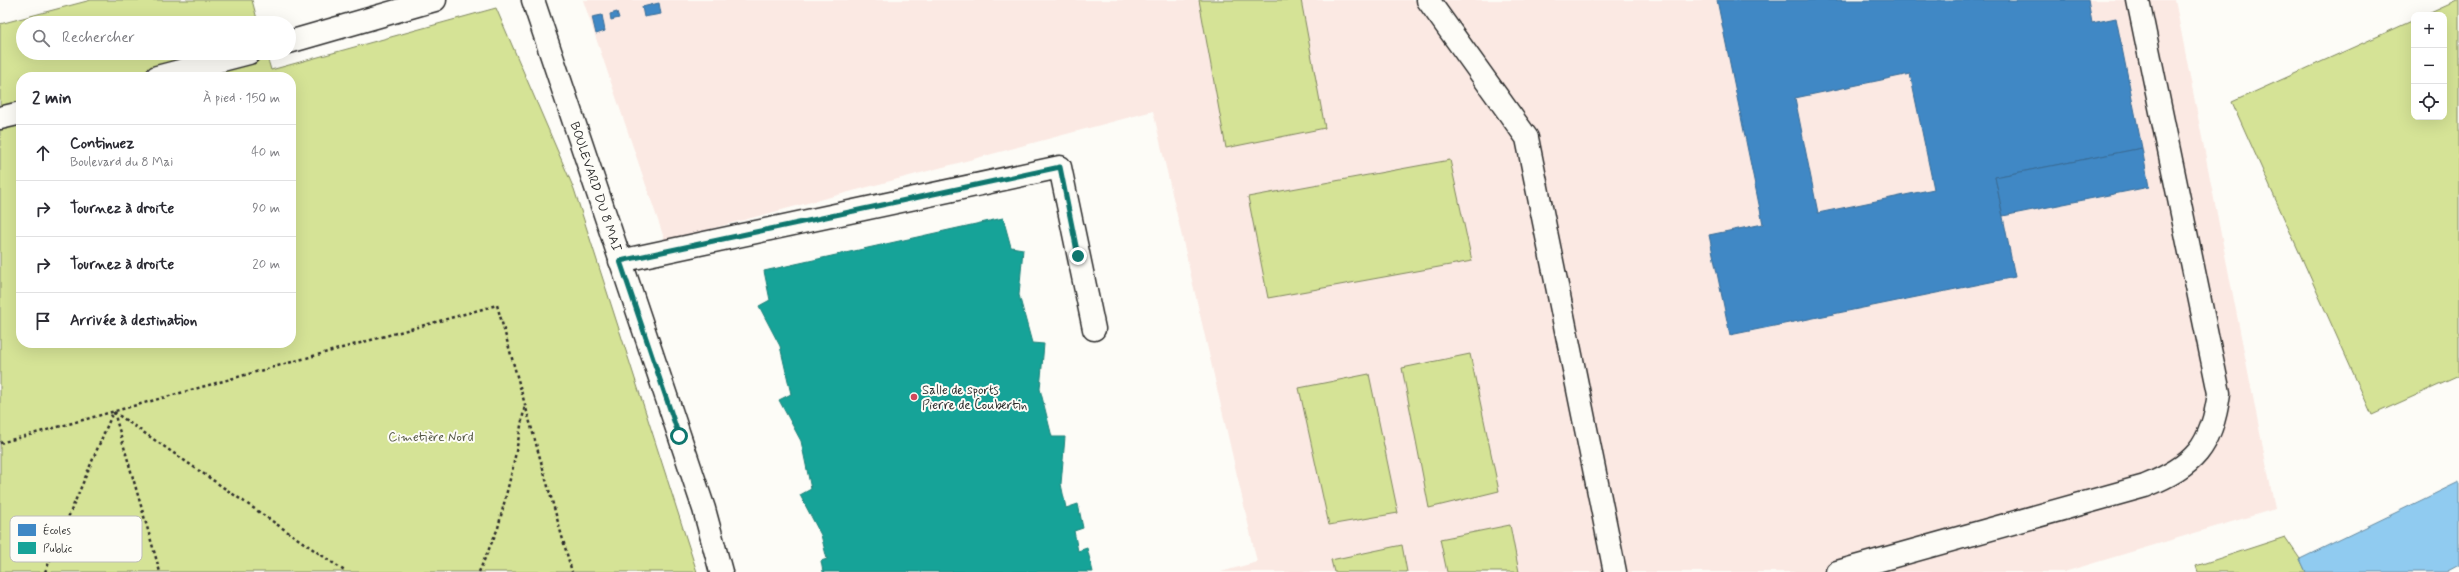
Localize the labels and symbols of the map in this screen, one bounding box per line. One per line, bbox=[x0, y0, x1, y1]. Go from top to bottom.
street label: BOULEVARD DU 8 MAI bbox=[566, 120, 626, 254]
route end bbox=[1069, 247, 1087, 265]
place label: Salle de sports Pierre de Coubertin bbox=[922, 382, 1027, 414]
marker: Salle de sports Pierre de Coubertin bbox=[909, 392, 919, 402]
route start bbox=[670, 427, 688, 445]
park label: Cimetière Nord bbox=[388, 429, 474, 446]
legend bbox=[10, 516, 142, 562]
text: Écoles bbox=[43, 523, 71, 538]
text: Public bbox=[43, 542, 73, 556]

